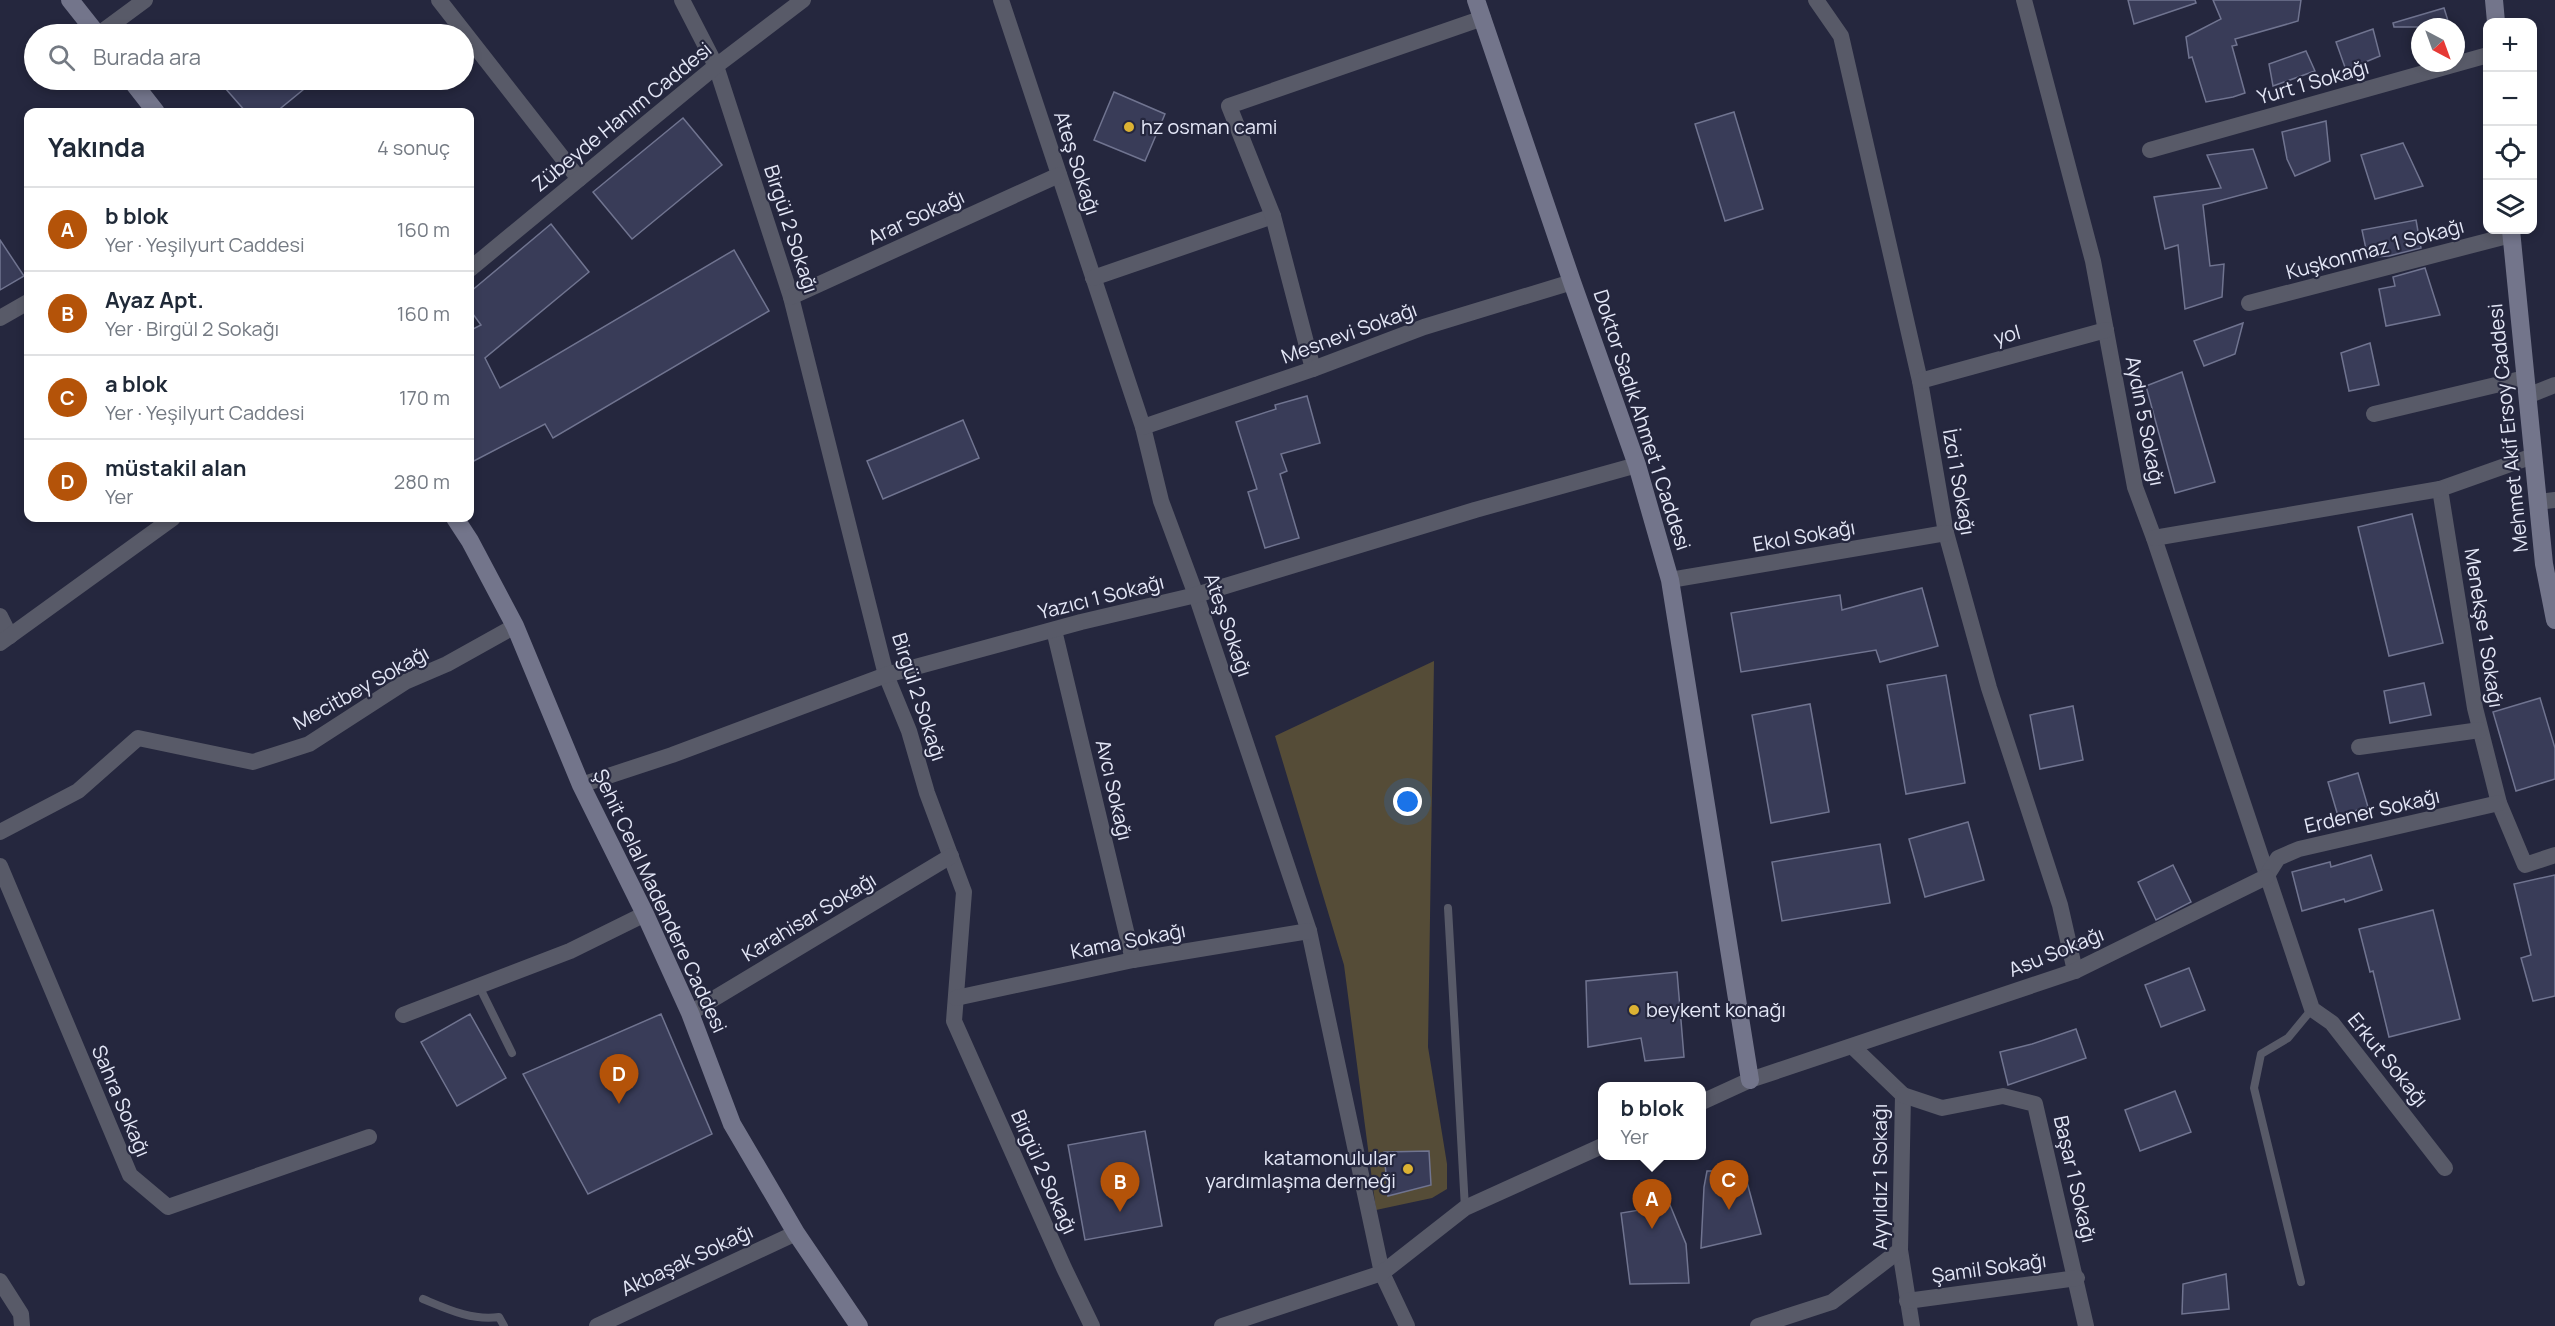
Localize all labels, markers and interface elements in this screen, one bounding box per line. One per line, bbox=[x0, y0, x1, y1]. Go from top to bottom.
north arrow bbox=[2411, 18, 2465, 72]
map controls bbox=[2483, 18, 2537, 234]
button: + bbox=[2483, 18, 2537, 72]
search box bbox=[24, 24, 474, 90]
street label: Zübeyde Hanım Caddesi bbox=[526, 36, 717, 197]
icon: search bbox=[45, 41, 78, 74]
text: Burada ara bbox=[93, 42, 201, 72]
street label: Yurt 1 Sokağı bbox=[2254, 53, 2372, 110]
button: − bbox=[2483, 72, 2537, 126]
street label: Ateş Sokağı bbox=[1048, 107, 1107, 218]
place label: hz osman cami bbox=[1141, 113, 1277, 140]
marker: hz osman cami bbox=[1122, 120, 1136, 134]
button: locate bbox=[2483, 126, 2537, 180]
text: Yakında bbox=[48, 129, 145, 165]
text: 4 sonuç bbox=[377, 134, 450, 161]
street label: Birgül 2 Sokağı bbox=[758, 161, 825, 296]
button: layers bbox=[2483, 180, 2537, 234]
street label: Arar Sokağı bbox=[863, 182, 968, 251]
text: b blok bbox=[105, 201, 168, 231]
street label: Kuşkonmaz 1 Sokağı bbox=[2283, 212, 2467, 285]
text: A bbox=[61, 216, 74, 243]
text: 160 m bbox=[397, 216, 450, 243]
text: Yer · Yeşilyurt Caddesi bbox=[105, 231, 305, 258]
text: Ayaz Apt. bbox=[105, 285, 204, 315]
street label: Doktor Sadık Ahmet 1 Caddesi bbox=[1588, 286, 1697, 554]
street label: Mesnevi Sokağı bbox=[1277, 295, 1420, 370]
text: B bbox=[61, 300, 74, 327]
text: 160 m bbox=[397, 300, 450, 327]
street label: Mehmet Akif Ersoy Caddesi bbox=[2481, 302, 2534, 554]
text: Yer · Birgül 2 Sokağı bbox=[105, 315, 279, 342]
street label: yol bbox=[1991, 318, 2023, 351]
street label: Aydın 5 Sokağı bbox=[2120, 354, 2171, 488]
text: a blok bbox=[105, 369, 167, 399]
text: C bbox=[60, 384, 75, 411]
text: 170 m bbox=[399, 384, 450, 411]
text: Yer · Yeşilyurt Caddesi bbox=[105, 399, 305, 426]
street label: İzci 1 Sokağı bbox=[1937, 427, 1982, 537]
text: müstakil alan bbox=[105, 453, 247, 483]
text: D bbox=[60, 468, 75, 495]
text: 280 m bbox=[394, 468, 450, 495]
text: Yer bbox=[105, 483, 133, 510]
street label: Ekol Sokağı bbox=[1751, 513, 1857, 558]
street label: Menekşe 1 Sokağı bbox=[2459, 546, 2510, 710]
street label: Yazıcı 1 Sokağı bbox=[1035, 568, 1167, 625]
street label: Ateş Sokağı bbox=[1198, 569, 1259, 680]
street label: Birgül 2 Sokağı bbox=[886, 629, 953, 764]
street label: Mecitbey Sokağı bbox=[288, 639, 434, 736]
street label: Avcı Sokağı bbox=[1090, 737, 1139, 843]
street label: Şehit Celal Madendere Caddesi bbox=[587, 764, 734, 1037]
street label: Erdener Sokağı bbox=[2302, 782, 2442, 839]
your location bbox=[1393, 787, 1422, 816]
street label: Karahisar Sokağı bbox=[737, 866, 881, 967]
street label: Kama Sokağı bbox=[1068, 916, 1188, 965]
street label: Asu Sokağı bbox=[2004, 920, 2108, 983]
place label: beykent konağı bbox=[1646, 996, 1786, 1023]
marker: beykent konağı bbox=[1627, 1003, 1641, 1017]
street label: Erkut Sokağı bbox=[2342, 1007, 2435, 1113]
street label: Sahra Sokağı bbox=[86, 1041, 157, 1161]
pin: D bbox=[600, 1054, 638, 1104]
popup bbox=[1598, 1082, 1706, 1160]
text: b blok bbox=[1620, 1093, 1684, 1123]
street label: Ayyıldız 1 Sokağı bbox=[1866, 1104, 1893, 1250]
street label: Birgül 2 Sokağı bbox=[1005, 1105, 1084, 1238]
street label: Başar 1 Sokağı bbox=[2048, 1113, 2103, 1245]
text: Yer bbox=[1620, 1123, 1649, 1150]
place label: katamonulular yardımlaşma derneği bbox=[1205, 1144, 1396, 1194]
pin: C bbox=[1710, 1160, 1748, 1210]
pin: B bbox=[1100, 1162, 1140, 1212]
marker: katamonulular yardımlaşma derneği bbox=[1401, 1162, 1415, 1176]
pin: A bbox=[1632, 1180, 1672, 1229]
street label: Akbaşak Sokağı bbox=[616, 1217, 757, 1302]
street label: Şamil Sokağı bbox=[1930, 1246, 2048, 1289]

